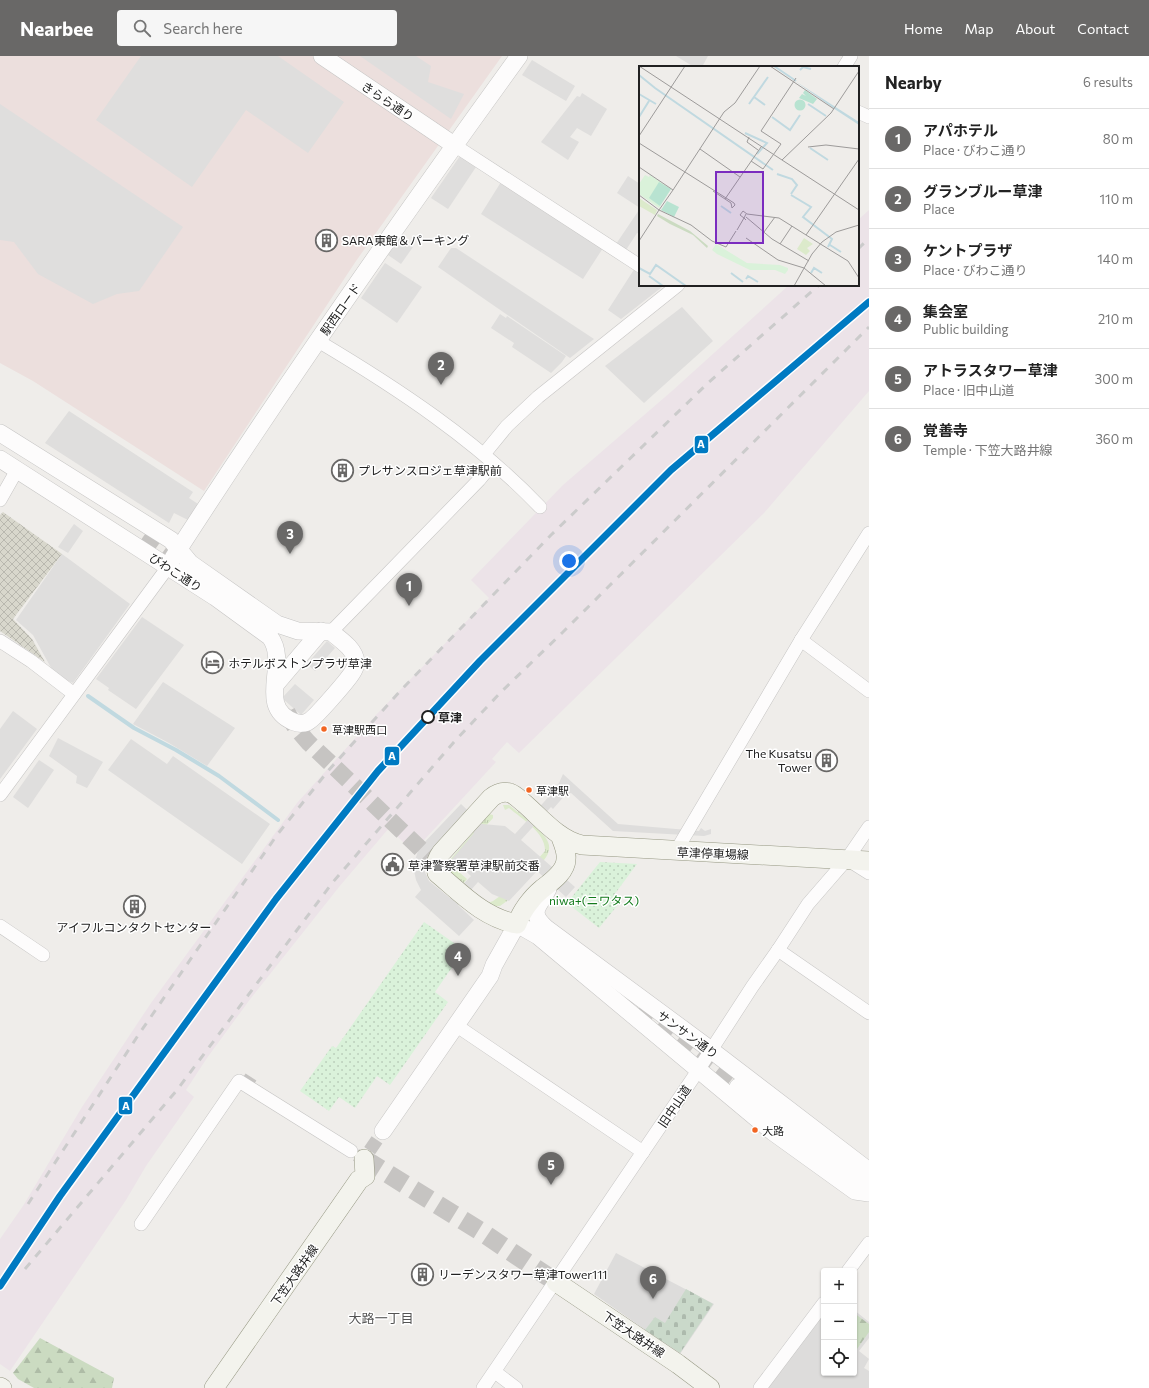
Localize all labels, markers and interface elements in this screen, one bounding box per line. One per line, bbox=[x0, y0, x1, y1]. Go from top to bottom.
search box bbox=[117, 10, 397, 46]
text: Nearbee bbox=[20, 17, 93, 40]
icon: search bbox=[131, 17, 153, 39]
text: Search here bbox=[163, 19, 243, 37]
text: Home bbox=[904, 20, 943, 37]
text: Map bbox=[965, 20, 993, 37]
text: About bbox=[1015, 20, 1055, 37]
text: Contact bbox=[1077, 20, 1129, 37]
inset map bbox=[639, 66, 859, 286]
text: Nearby bbox=[885, 72, 942, 93]
text: 6 results bbox=[1083, 74, 1133, 90]
street label: きらら通り bbox=[359, 78, 417, 124]
text: アパホテル bbox=[923, 121, 998, 139]
text: 1 bbox=[895, 131, 901, 147]
text: 80 m bbox=[1103, 131, 1133, 147]
text: Place · びわこ通り bbox=[923, 142, 1028, 158]
text: グランブルー草津 bbox=[923, 182, 1043, 200]
text: 2 bbox=[894, 191, 902, 207]
text: 110 m bbox=[1100, 191, 1133, 207]
text: Place bbox=[923, 201, 955, 217]
building icon: SARA東館＆パーキング bbox=[314, 227, 340, 253]
place label: SARA東館＆パーキング bbox=[342, 233, 469, 247]
text: ケントプラザ bbox=[923, 241, 1013, 259]
text: 3 bbox=[894, 251, 902, 267]
text: 140 m bbox=[1097, 251, 1133, 267]
text: Place · びわこ通り bbox=[923, 262, 1028, 278]
street label: 駅西ロード bbox=[317, 280, 363, 338]
text: 集会室 bbox=[923, 302, 968, 320]
text: 4 bbox=[894, 311, 902, 327]
text: 210 m bbox=[1098, 311, 1133, 327]
text: Public building bbox=[923, 321, 1009, 337]
pin: 2 bbox=[428, 352, 454, 385]
text: アトラスタワー草津 bbox=[923, 361, 1058, 379]
text: 5 bbox=[894, 371, 902, 387]
text: 300 m bbox=[1095, 371, 1133, 387]
text: Place · 旧中山道 bbox=[923, 382, 1015, 398]
text: 覚善寺 bbox=[923, 421, 968, 439]
text: 6 bbox=[894, 431, 902, 447]
text: 360 m bbox=[1095, 431, 1133, 447]
line badge: A bbox=[694, 435, 709, 454]
text: A bbox=[697, 437, 705, 450]
text: Temple · 下笠大路井線 bbox=[923, 442, 1052, 458]
building icon: プレサンスロジェ草津駅前 bbox=[330, 457, 356, 483]
place label: プレサンスロジェ草津駅前 bbox=[358, 463, 502, 477]
pin: 3 bbox=[277, 521, 303, 554]
street label: びわこ通り bbox=[147, 550, 205, 594]
your location bbox=[559, 551, 579, 571]
pin: 1 bbox=[396, 573, 422, 606]
hotel icon: ホテルボストンプラザ草津 bbox=[199, 650, 225, 676]
place label: ホテルボストンプラザ草津 bbox=[228, 656, 372, 670]
marker: 草津 bbox=[421, 710, 435, 724]
place label: 草津 bbox=[438, 710, 462, 724]
place label: 草津駅西口 bbox=[332, 723, 387, 736]
marker: 草津駅西口 bbox=[319, 724, 329, 734]
line badge: A bbox=[384, 746, 400, 766]
place label: The Kusatsu Tower bbox=[745, 746, 812, 774]
building icon: The Kusatsu Tower bbox=[814, 747, 840, 773]
text: A bbox=[388, 749, 396, 762]
place label: 草津駅 bbox=[536, 784, 569, 797]
marker: 草津駅 bbox=[524, 785, 534, 795]
street label: 草津停車場線 bbox=[677, 845, 749, 861]
public building icon: 草津警察署草津駅前交番 bbox=[379, 852, 405, 878]
place label: 草津警察署草津駅前交番 bbox=[408, 858, 540, 872]
building icon: アイフルコンタクトセンター bbox=[121, 893, 147, 919]
park label: niwa+(ニワタス) bbox=[549, 893, 639, 907]
place label: アイフルコンタクトセンター bbox=[56, 920, 212, 934]
pin: 4 bbox=[445, 943, 471, 976]
street label: サンサン通り bbox=[655, 1007, 721, 1061]
street label: 旧中山道 bbox=[655, 1082, 693, 1130]
line badge: A bbox=[118, 1096, 133, 1115]
text: A bbox=[122, 1099, 130, 1112]
place label: 大路 bbox=[762, 1124, 784, 1137]
marker: 大路 bbox=[750, 1125, 760, 1135]
pin: 5 bbox=[538, 1152, 564, 1185]
street label: 下笠大路井線 bbox=[268, 1241, 320, 1309]
building icon: リーデンスタワー草津Tower111 bbox=[409, 1261, 435, 1287]
pin: 6 bbox=[640, 1266, 666, 1299]
place label: リーデンスタワー草津Tower111 bbox=[438, 1267, 607, 1281]
map controls bbox=[821, 1268, 857, 1376]
button: + bbox=[821, 1268, 857, 1304]
button: − bbox=[821, 1304, 857, 1340]
street label: 下笠大路井線 bbox=[600, 1308, 668, 1360]
district label: 大路一丁目 bbox=[348, 1310, 414, 1326]
button: locate bbox=[821, 1340, 857, 1376]

